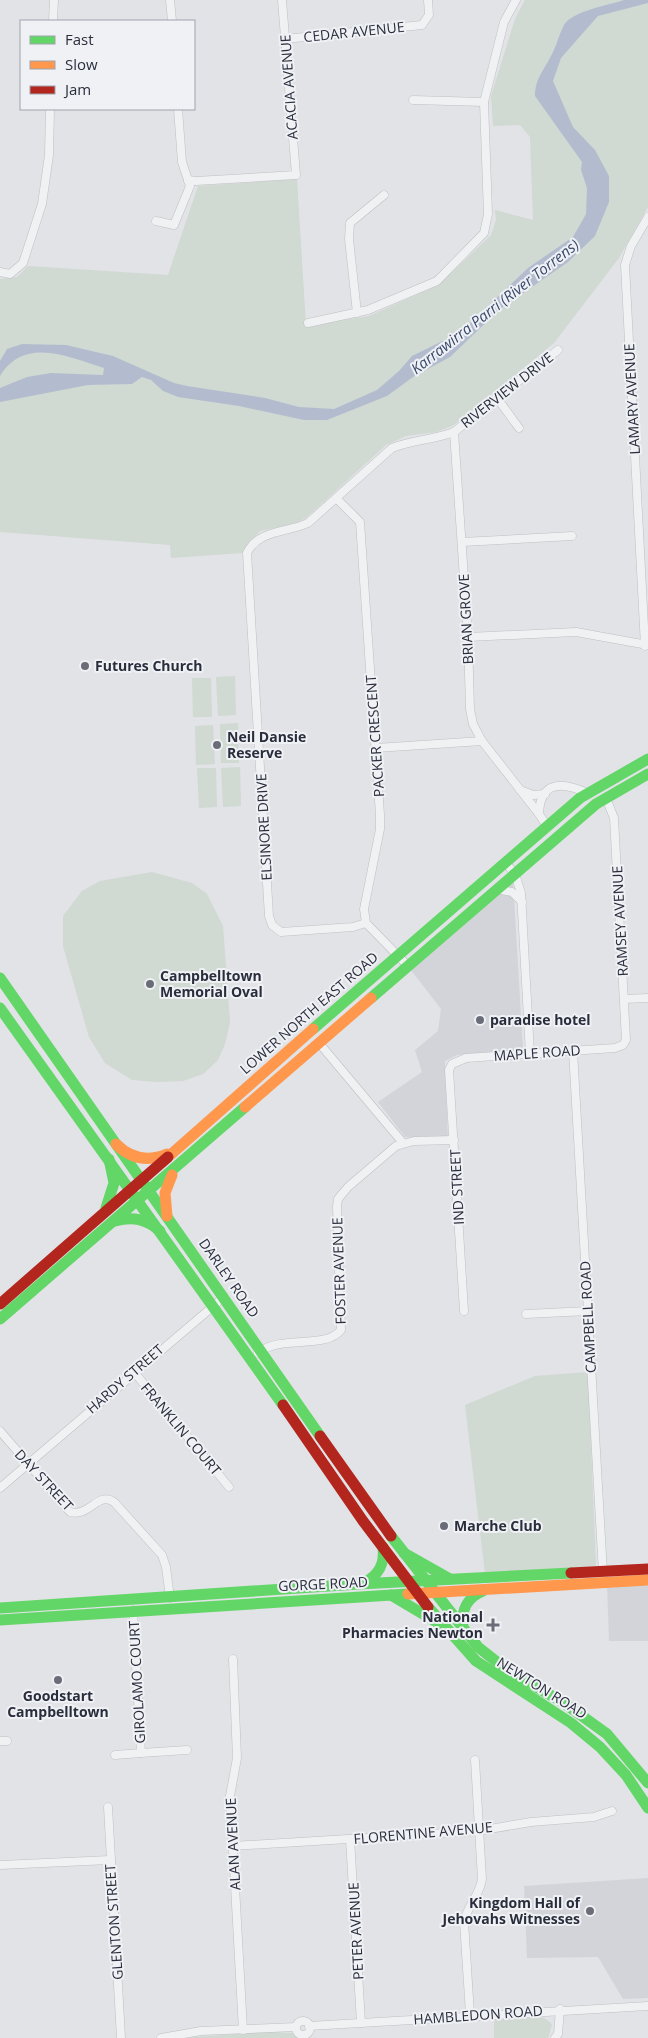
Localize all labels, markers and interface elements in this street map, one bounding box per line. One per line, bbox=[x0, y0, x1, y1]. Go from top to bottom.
street label: CEDAR AVENUE bbox=[303, 17, 405, 46]
legend bbox=[20, 20, 195, 110]
text: Fast bbox=[65, 29, 94, 49]
street label: ACACIA AVENUE bbox=[275, 34, 302, 140]
text: Slow bbox=[65, 54, 98, 74]
text: Jam bbox=[63, 79, 91, 99]
water label: Karrawirra Parri (River Torrens) bbox=[406, 234, 582, 378]
street label: LAMARY AVENUE bbox=[619, 343, 644, 455]
street label: RIVERVIEW DRIVE bbox=[456, 347, 557, 432]
street label: BRIAN GROVE bbox=[454, 573, 477, 665]
place label: Futures Church bbox=[95, 656, 202, 675]
marker: Futures Church bbox=[79, 660, 91, 672]
street label: PACKER CRESCENT bbox=[361, 674, 388, 798]
place label: Neil Dansie Reserve bbox=[227, 727, 306, 762]
marker: Neil Dansie Reserve bbox=[211, 739, 223, 751]
street label: ELSINORE DRIVE bbox=[251, 773, 276, 881]
street label: RAMSEY AVENUE bbox=[607, 865, 632, 977]
street label: LOWER NORTH EAST ROAD bbox=[236, 947, 382, 1078]
place label: Campbelltown Memorial Oval bbox=[160, 966, 263, 1001]
marker: Campbelltown Memorial Oval bbox=[144, 978, 156, 990]
place label: paradise hotel bbox=[490, 1010, 591, 1029]
marker: paradise hotel bbox=[474, 1014, 486, 1026]
street label: MAPLE ROAD bbox=[493, 1040, 581, 1065]
street label: IND STREET bbox=[445, 1149, 468, 1225]
street label: FOSTER AVENUE bbox=[327, 1217, 350, 1325]
street label: DARLEY ROAD bbox=[195, 1234, 264, 1321]
street label: CAMPBELL ROAD bbox=[575, 1260, 600, 1374]
street label: HARDY STREET bbox=[82, 1340, 168, 1418]
street label: FRANKLIN COURT bbox=[137, 1378, 226, 1479]
street label: DAY STREET bbox=[11, 1445, 78, 1515]
place label: Marche Club bbox=[454, 1516, 542, 1535]
marker: Marche Club bbox=[438, 1520, 450, 1532]
street label: GORGE ROAD bbox=[278, 1572, 368, 1595]
place label: National Pharmacies Newton bbox=[342, 1607, 483, 1642]
marker: National Pharmacies Newton bbox=[487, 1619, 499, 1631]
street label: GIROLAMO COURT bbox=[124, 1620, 149, 1744]
street label: NEWTON ROAD bbox=[494, 1652, 591, 1723]
marker: Goodstart Campbelltown bbox=[52, 1674, 64, 1686]
place label: Goodstart Campbelltown bbox=[7, 1686, 109, 1721]
street label: ALAN AVENUE bbox=[221, 1797, 244, 1891]
street label: FLORENTINE AVENUE bbox=[353, 1817, 493, 1848]
street label: GLENTON STREET bbox=[100, 1863, 127, 1981]
street label: PETER AVENUE bbox=[343, 1882, 368, 1980]
place label: Kingdom Hall of Jehovahs Witnesses bbox=[441, 1893, 582, 1928]
marker: Kingdom Hall of Jehovahs Witnesses bbox=[584, 1905, 596, 1917]
street label: HAMBLEDON ROAD bbox=[413, 2001, 543, 2029]

